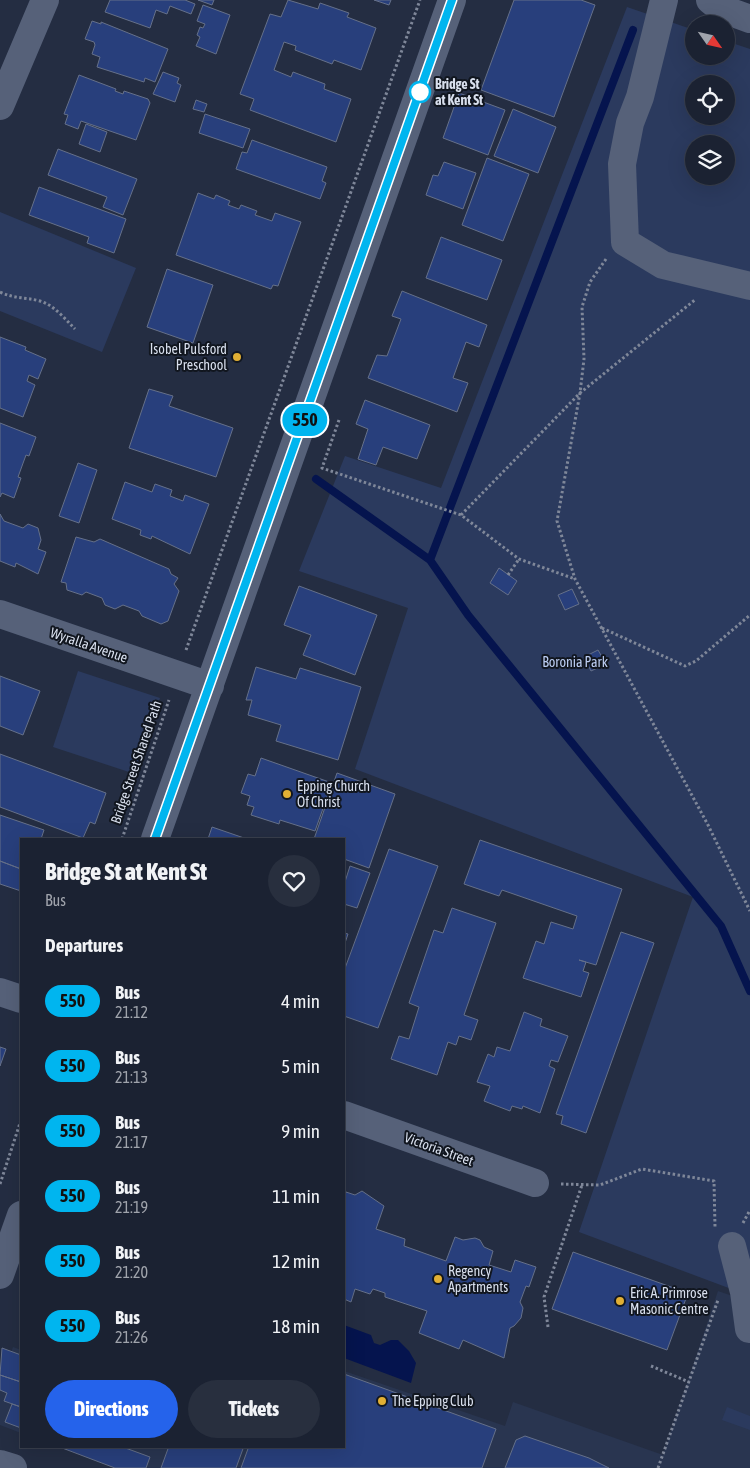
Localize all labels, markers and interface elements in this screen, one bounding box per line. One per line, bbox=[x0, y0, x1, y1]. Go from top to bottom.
north arrow bbox=[685, 15, 735, 65]
map controls bbox=[685, 15, 735, 185]
button: locate bbox=[685, 75, 735, 125]
place label: Bridge St at Kent St bbox=[435, 76, 483, 108]
marker: Bridge St at Kent St bbox=[409, 81, 431, 103]
button: layers bbox=[685, 135, 735, 185]
place label: Isobel Pulsford Preschool bbox=[150, 341, 227, 373]
marker: Isobel Pulsford Preschool bbox=[231, 351, 243, 363]
line badge: 550 bbox=[276, 404, 334, 436]
text: 550 bbox=[292, 409, 318, 430]
street label: Wyralla Avenue bbox=[48, 624, 130, 666]
park label: Boronia Park bbox=[542, 654, 608, 670]
street label: Bridge Street Shared Path bbox=[107, 698, 165, 826]
place label: Epping Church Of Christ bbox=[297, 778, 370, 810]
marker: Epping Church Of Christ bbox=[281, 788, 293, 800]
button: heart bbox=[268, 855, 320, 907]
text: Bridge St at Kent St bbox=[45, 858, 207, 885]
text: Bus bbox=[45, 891, 66, 909]
text: Departures bbox=[45, 934, 123, 956]
text: Bus bbox=[115, 981, 140, 1003]
text: 550 bbox=[60, 990, 85, 1011]
text: 4 min bbox=[281, 990, 320, 1012]
text: 21:12 bbox=[115, 1003, 148, 1021]
text: Bus bbox=[115, 1046, 140, 1068]
text: 550 bbox=[60, 1055, 85, 1076]
text: 5 min bbox=[281, 1055, 320, 1077]
text: 21:13 bbox=[115, 1068, 148, 1086]
text: Bus bbox=[115, 1111, 140, 1133]
text: 550 bbox=[60, 1120, 85, 1141]
text: 9 min bbox=[281, 1120, 320, 1142]
street label: Victoria Street bbox=[402, 1129, 476, 1169]
text: 21:17 bbox=[115, 1133, 148, 1151]
text: Bus bbox=[115, 1176, 140, 1198]
text: 550 bbox=[60, 1185, 85, 1206]
text: 11 min bbox=[272, 1185, 320, 1207]
text: 21:19 bbox=[115, 1198, 148, 1216]
text: Bus bbox=[115, 1241, 140, 1263]
text: 550 bbox=[60, 1250, 85, 1271]
text: 12 min bbox=[272, 1250, 320, 1272]
text: 21:20 bbox=[115, 1263, 148, 1281]
place label: Regency Apartments bbox=[448, 1263, 508, 1295]
marker: Regency Apartments bbox=[432, 1273, 444, 1285]
place label: Eric A. Primrose Masonic Centre bbox=[630, 1285, 708, 1317]
marker: Eric A. Primrose Masonic Centre bbox=[614, 1295, 626, 1307]
text: Bus bbox=[115, 1306, 140, 1328]
text: 550 bbox=[60, 1315, 85, 1336]
text: 18 min bbox=[272, 1315, 320, 1337]
text: 21:26 bbox=[115, 1328, 148, 1346]
button: Directions bbox=[45, 1380, 178, 1438]
button: Tickets bbox=[188, 1380, 320, 1438]
place label: The Epping Club bbox=[392, 1393, 474, 1409]
marker: The Epping Club bbox=[376, 1395, 388, 1407]

